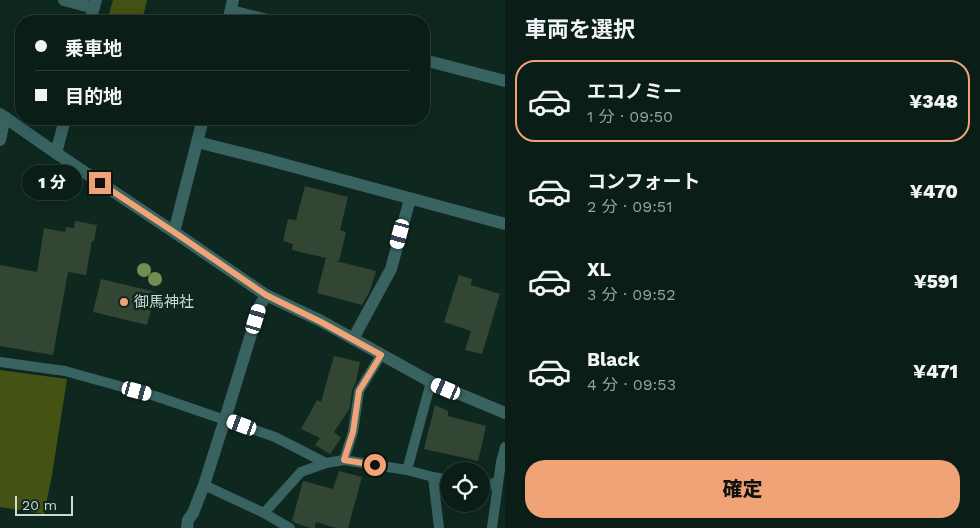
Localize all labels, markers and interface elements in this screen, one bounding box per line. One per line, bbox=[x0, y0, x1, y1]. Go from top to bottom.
text: 車両を選択 bbox=[525, 17, 635, 42]
text: 乗車地 bbox=[65, 37, 122, 60]
icon: car bbox=[527, 79, 572, 124]
text: エコノミー bbox=[587, 80, 682, 103]
text: 目的地 bbox=[65, 85, 122, 108]
text: ¥348 bbox=[909, 90, 958, 113]
text: 1 分 · 09:50 bbox=[587, 107, 673, 126]
callout: 1 分 bbox=[22, 166, 82, 200]
icon: car bbox=[527, 169, 572, 214]
text: コンフォート bbox=[587, 170, 700, 193]
route end bbox=[89, 172, 111, 194]
text: 1 分 bbox=[38, 173, 66, 192]
text: ¥470 bbox=[910, 180, 958, 203]
text: 2 分 · 09:51 bbox=[587, 197, 672, 216]
car bbox=[388, 218, 411, 250]
text: XL bbox=[587, 258, 611, 281]
icon: car bbox=[527, 259, 572, 304]
text: ¥591 bbox=[914, 270, 958, 293]
text: 3 分 · 09:52 bbox=[587, 285, 676, 304]
place label: 御馬神社 bbox=[134, 293, 194, 311]
marker: 御馬神社 bbox=[118, 296, 130, 308]
car bbox=[244, 302, 267, 336]
text: Black bbox=[587, 348, 640, 371]
icon: car bbox=[527, 349, 572, 394]
text: ¥471 bbox=[913, 360, 958, 383]
text: 4 分 · 09:53 bbox=[587, 375, 676, 394]
car bbox=[429, 376, 462, 402]
car bbox=[120, 380, 153, 402]
car bbox=[225, 413, 258, 437]
route start bbox=[364, 454, 386, 476]
button: 確定 bbox=[525, 460, 960, 518]
map controls bbox=[440, 462, 490, 512]
button: locate bbox=[440, 462, 490, 512]
scale bar bbox=[15, 493, 72, 516]
text: 20 m bbox=[22, 497, 57, 513]

